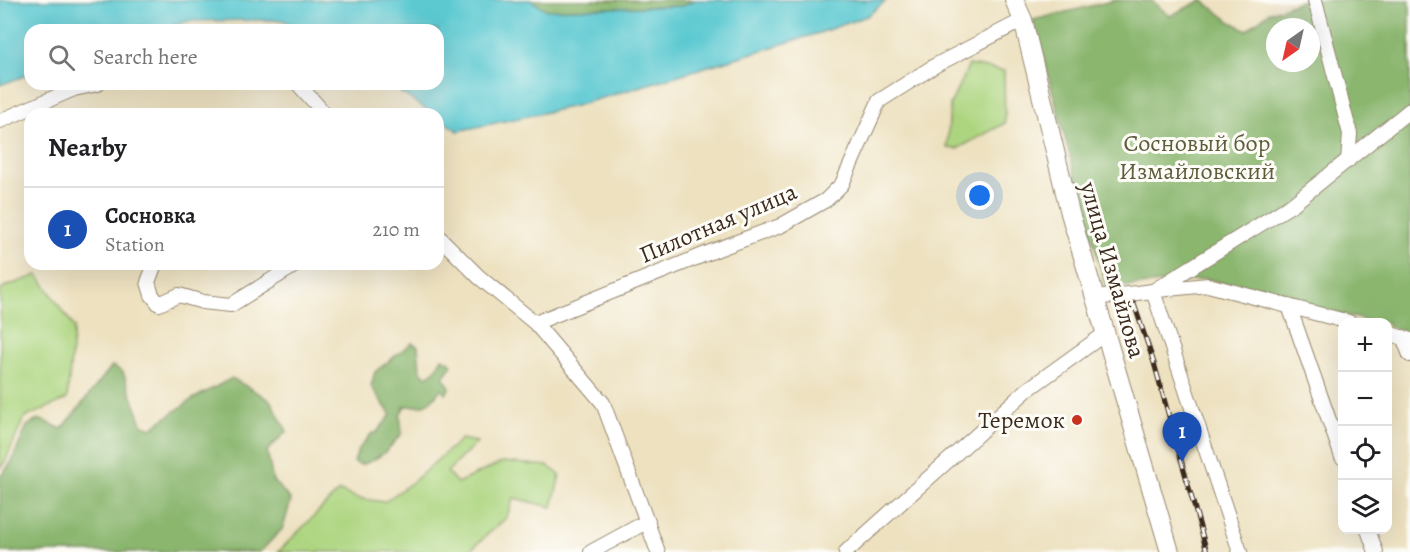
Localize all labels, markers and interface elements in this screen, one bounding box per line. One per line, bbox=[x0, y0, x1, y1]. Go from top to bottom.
north arrow bbox=[1266, 18, 1320, 72]
search box bbox=[24, 24, 444, 90]
icon: search bbox=[45, 41, 78, 74]
text: Search here bbox=[93, 42, 198, 72]
park label: Сосновый бор Измайловский bbox=[1119, 127, 1275, 187]
text: Nearby bbox=[48, 130, 127, 165]
street label: Пилотная улица bbox=[634, 175, 802, 271]
street label: улица Измайлова bbox=[1072, 177, 1153, 362]
your location bbox=[965, 181, 994, 210]
text: Сосновка bbox=[105, 201, 196, 231]
text: 1 bbox=[64, 216, 71, 243]
text: 210 m bbox=[372, 216, 420, 243]
text: Station bbox=[105, 231, 165, 258]
map controls bbox=[1338, 318, 1392, 534]
button: + bbox=[1338, 318, 1392, 372]
button: − bbox=[1338, 372, 1392, 426]
place label: Теремок bbox=[978, 404, 1065, 436]
pin: 1 bbox=[1162, 412, 1202, 462]
marker: Теремок bbox=[1070, 413, 1084, 427]
button: locate bbox=[1338, 426, 1392, 480]
button: layers bbox=[1338, 480, 1392, 534]

